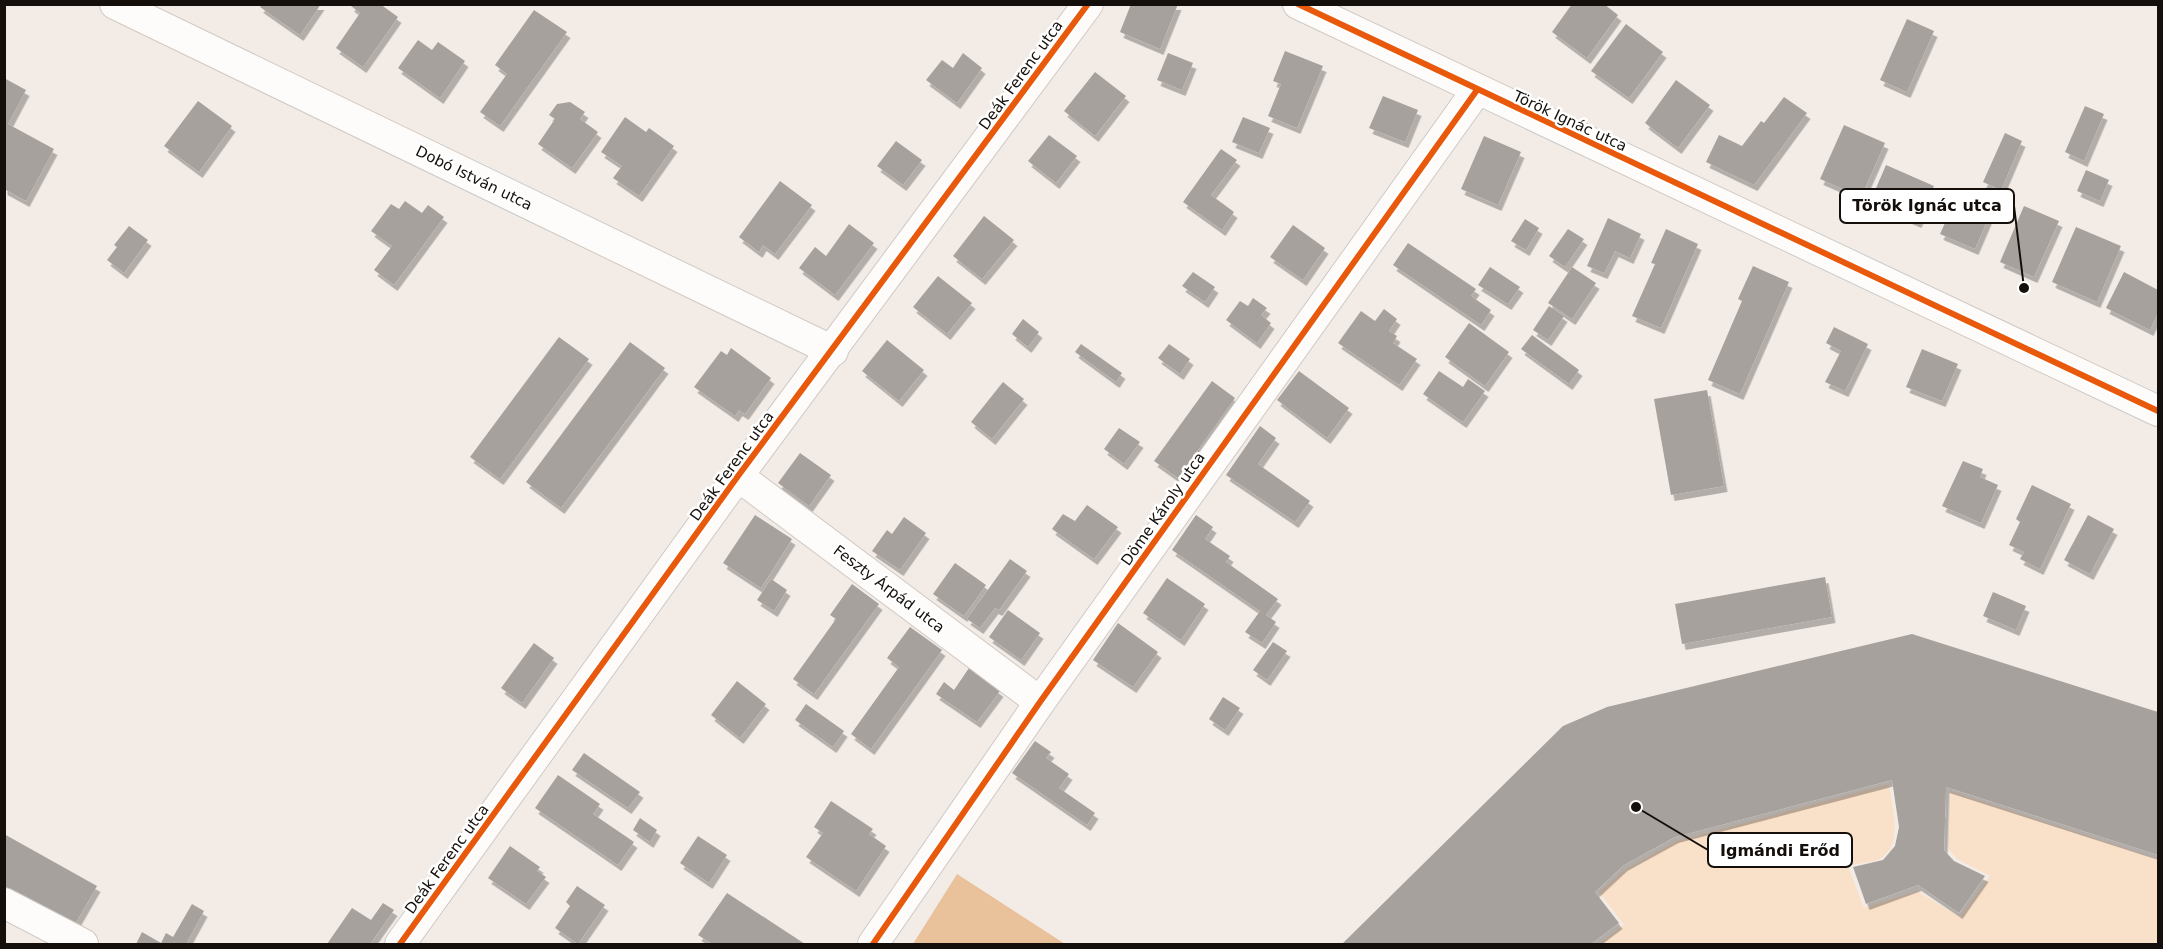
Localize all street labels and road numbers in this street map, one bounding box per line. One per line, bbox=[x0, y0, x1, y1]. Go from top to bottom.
street label: Deák Ferenc utca bbox=[975, 17, 1067, 133]
street label: Török Ignác utca bbox=[1509, 86, 1630, 155]
street label: Dobó István utca bbox=[413, 142, 535, 214]
street label: Deák Ferenc utca bbox=[686, 408, 778, 524]
street label: Döme Károly utca bbox=[1117, 449, 1209, 569]
street label: Feszty Árpád utca bbox=[830, 541, 949, 637]
street label: Deák Ferenc utca bbox=[401, 801, 493, 917]

